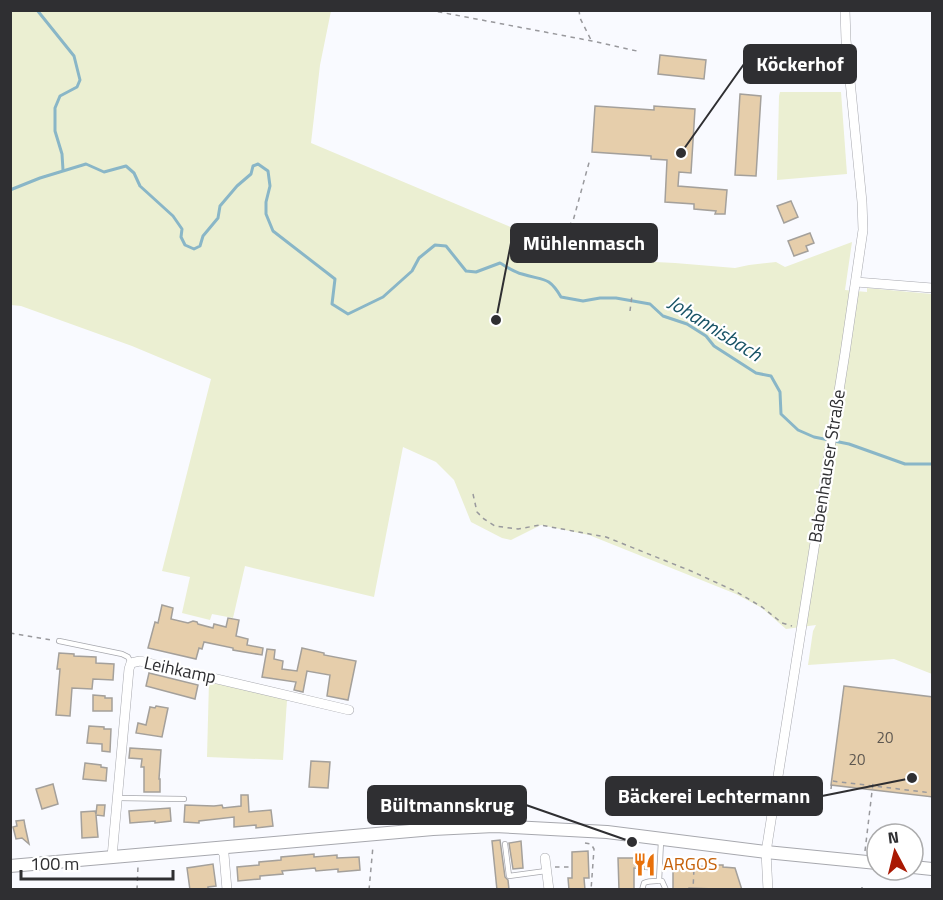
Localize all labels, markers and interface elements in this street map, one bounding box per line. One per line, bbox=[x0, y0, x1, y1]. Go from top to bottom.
callout: Köckerhof bbox=[744, 45, 856, 83]
text: Köckerhof bbox=[756, 48, 844, 79]
callout: Mühlenmasch bbox=[511, 224, 657, 262]
text: Mühlenmasch bbox=[523, 227, 645, 258]
water label: Johannisbach bbox=[662, 286, 769, 369]
street label: Babenhauser Straße bbox=[801, 387, 852, 544]
street label: Leihkamp bbox=[141, 649, 219, 690]
house number: 20 bbox=[877, 726, 893, 749]
house number: 20 bbox=[849, 748, 865, 771]
callout: Bäckerei Lechtermann bbox=[606, 777, 822, 815]
text: Bäckerei Lechtermann bbox=[618, 780, 810, 811]
callout: Bültmannskrug bbox=[368, 786, 526, 824]
text: Bültmannskrug bbox=[380, 789, 514, 820]
north arrow bbox=[865, 822, 925, 882]
text: N bbox=[886, 825, 900, 850]
scale bar bbox=[21, 843, 172, 881]
text: 100 m bbox=[30, 850, 79, 877]
place label: ARGOS bbox=[663, 850, 718, 877]
restaurant icon: ARGOS bbox=[632, 851, 658, 877]

